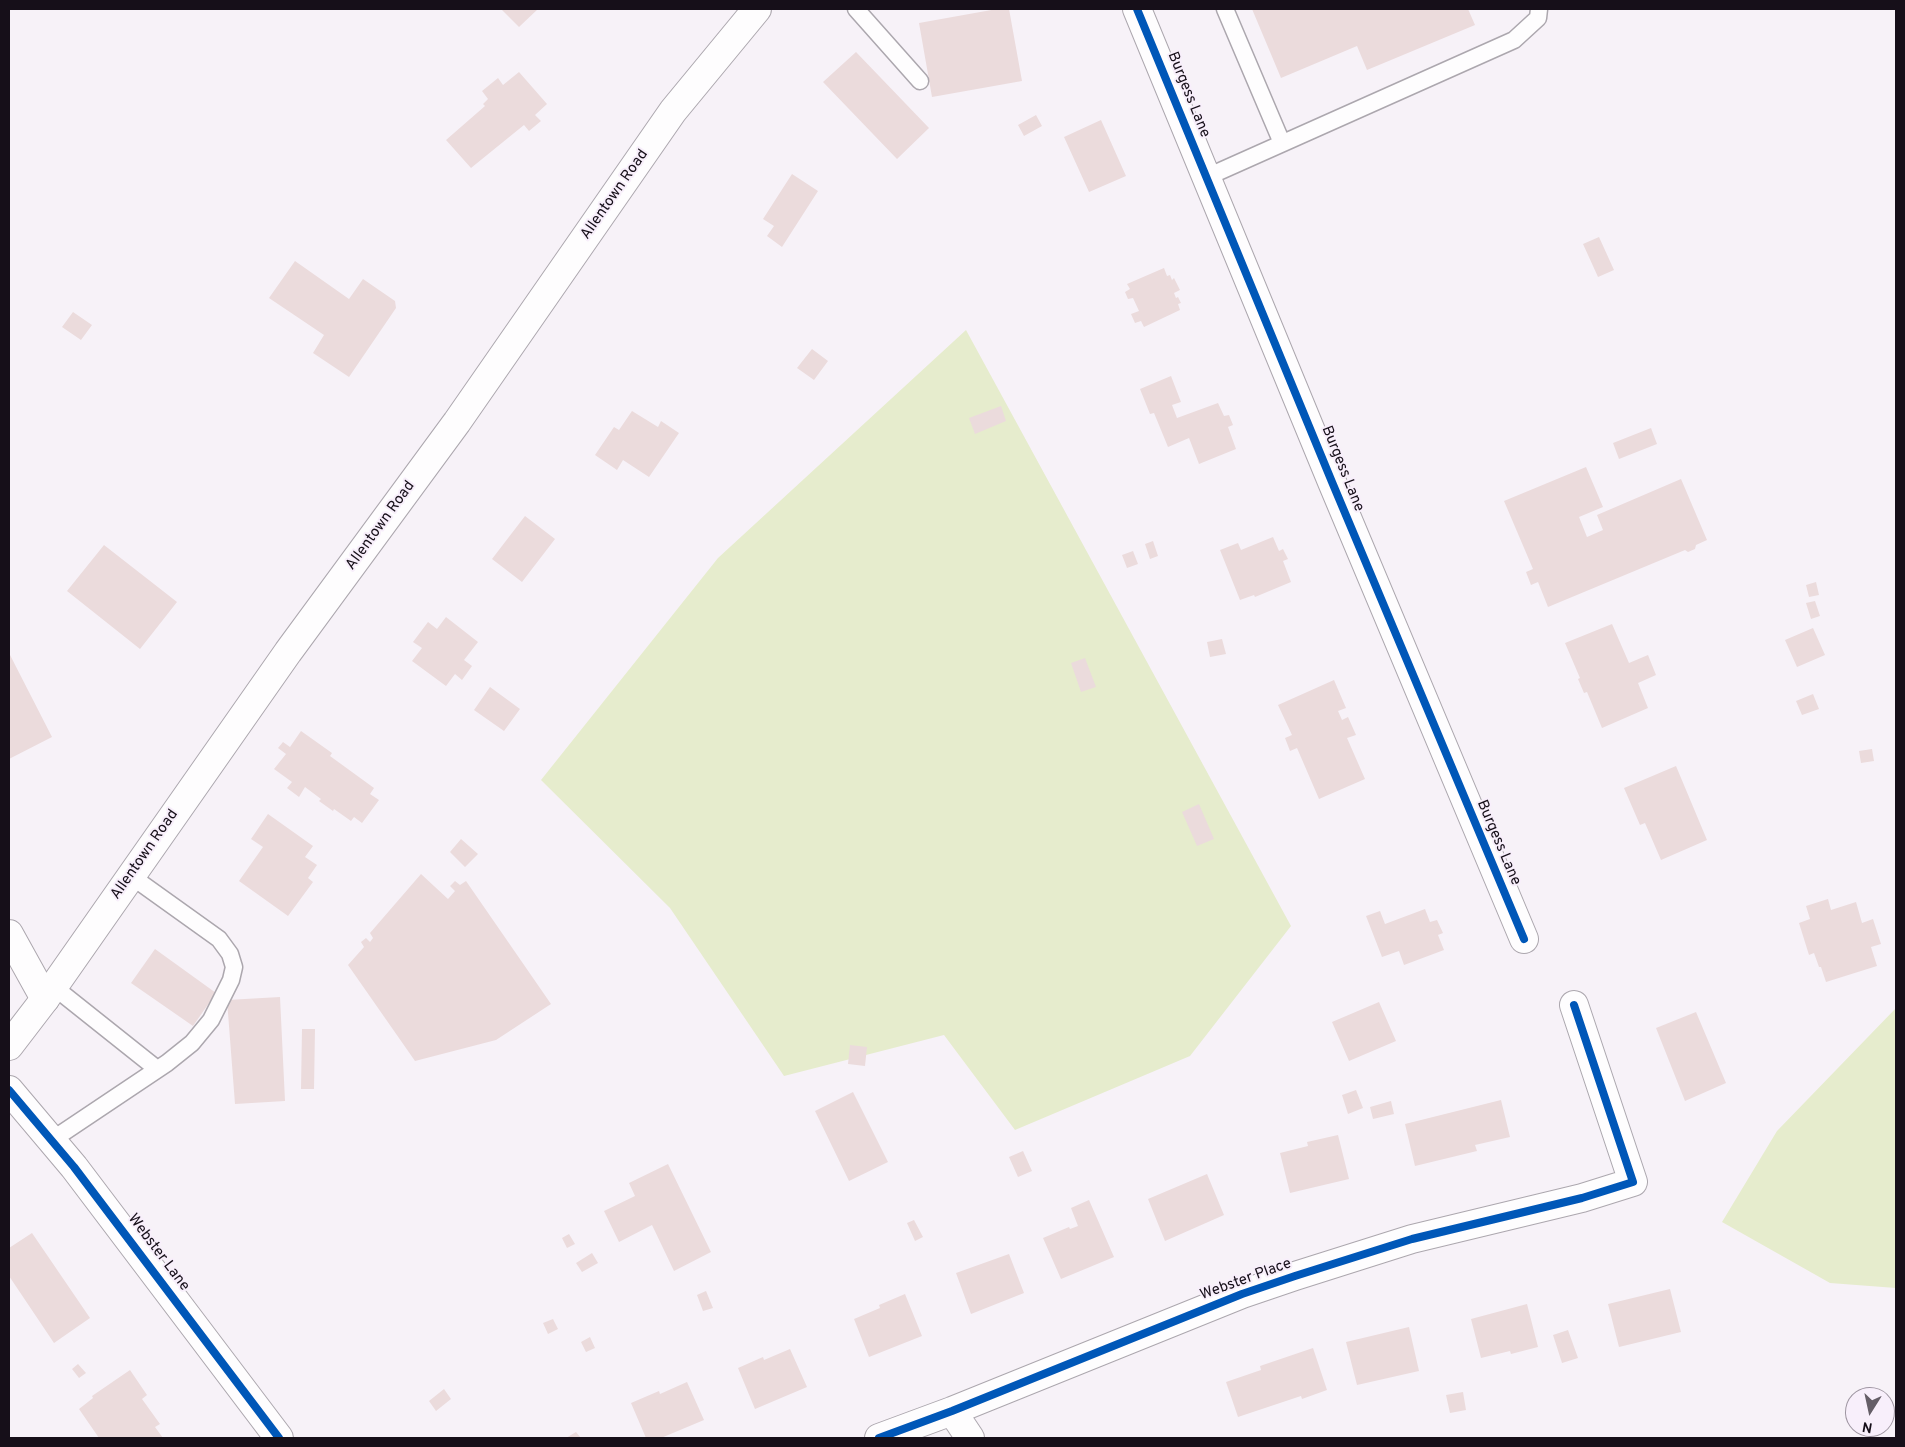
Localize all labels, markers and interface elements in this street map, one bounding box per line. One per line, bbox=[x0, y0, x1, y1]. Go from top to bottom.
street label: Burgess Lane bbox=[1163, 49, 1213, 141]
street label: Allentown Road bbox=[577, 147, 653, 243]
street label: Burgess Lane bbox=[1317, 423, 1367, 515]
street label: Allentown Road bbox=[343, 478, 419, 574]
street label: Burgess Lane bbox=[1472, 798, 1524, 888]
street label: Allentown Road bbox=[107, 807, 183, 903]
street label: Webster Lane bbox=[123, 1211, 193, 1295]
street label: Webster Place bbox=[1198, 1255, 1294, 1305]
north arrow bbox=[1845, 1387, 1895, 1437]
text: N bbox=[1861, 1417, 1874, 1436]

